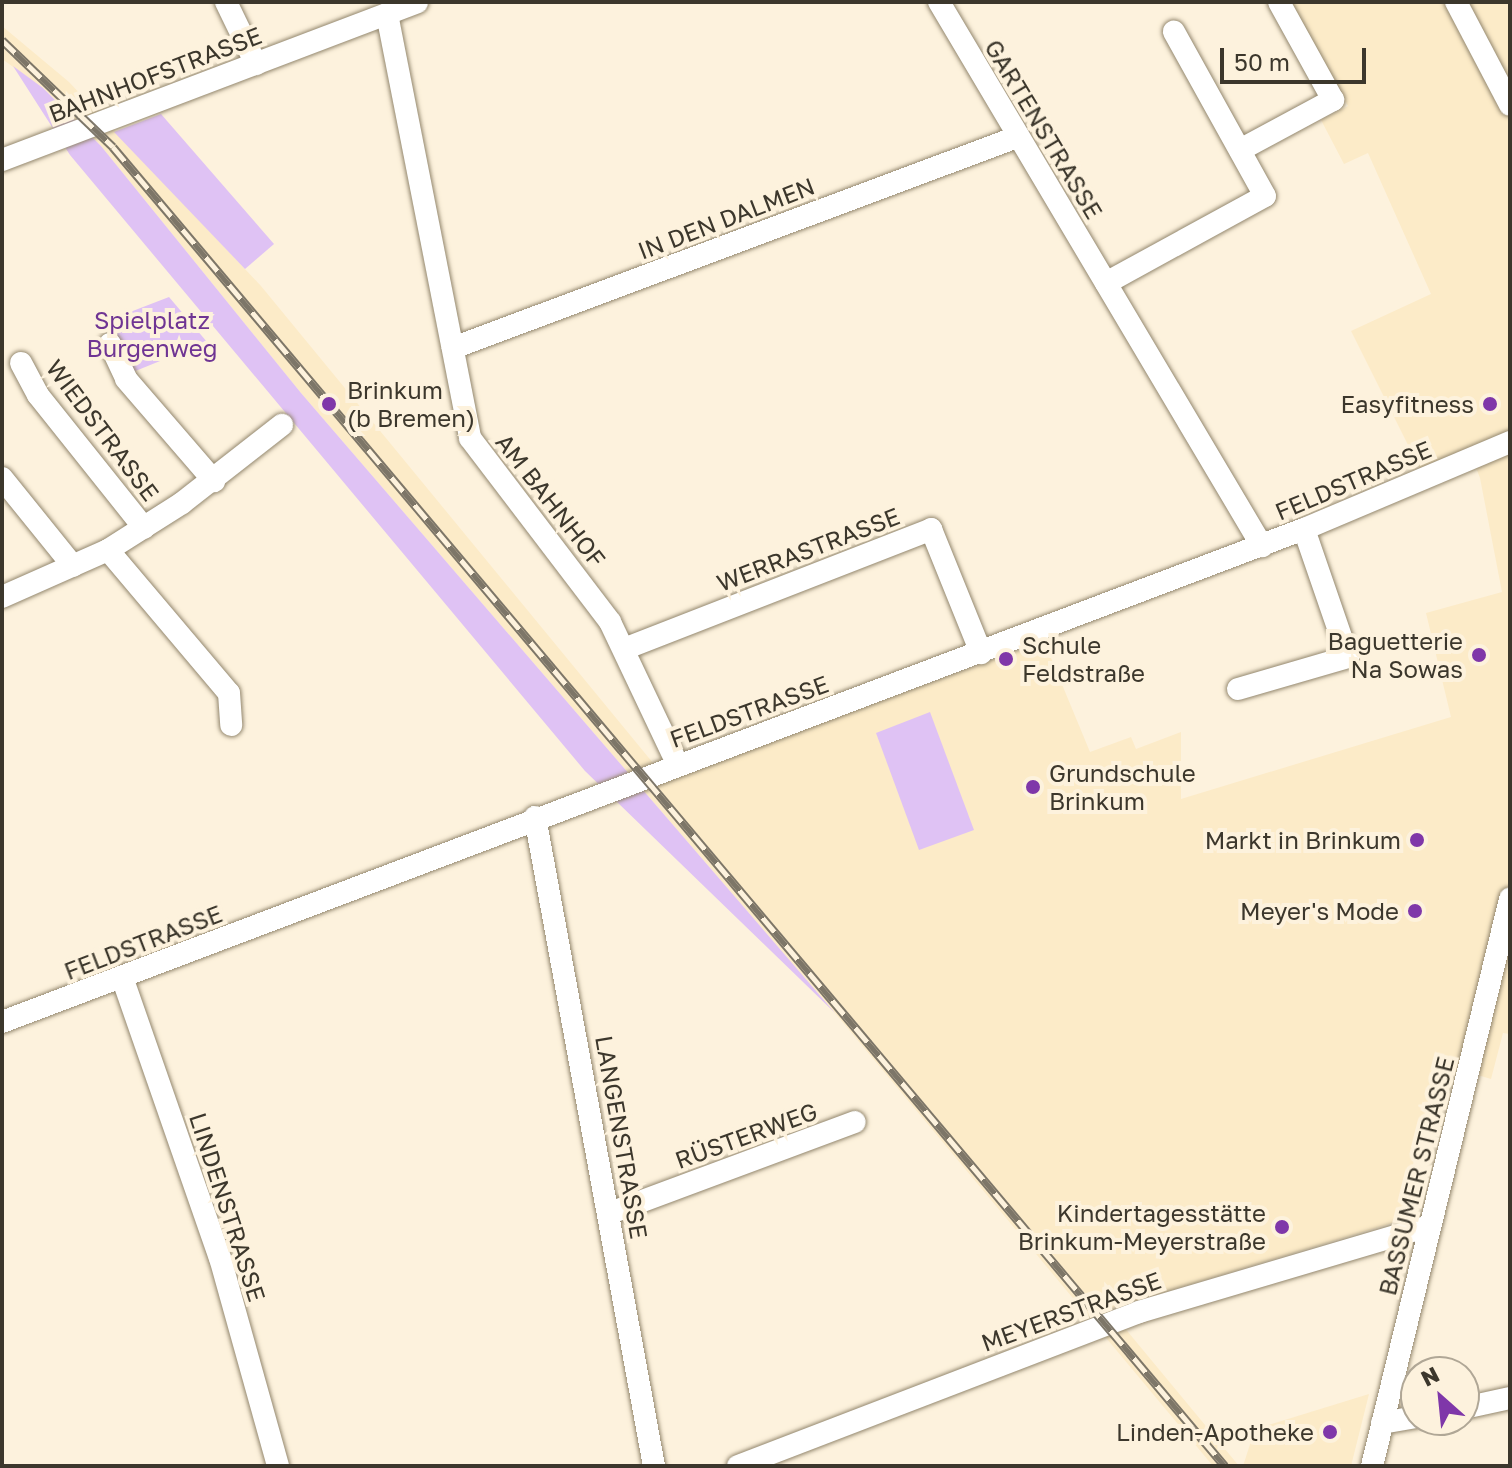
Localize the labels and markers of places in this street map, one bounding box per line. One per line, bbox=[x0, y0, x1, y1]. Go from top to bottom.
place label: Brinkum (b Bremen) bbox=[347, 376, 475, 432]
place label: Easyfitness bbox=[1340, 390, 1474, 418]
marker: Brinkum (b Bremen) bbox=[318, 393, 340, 415]
marker: Easyfitness bbox=[1481, 395, 1499, 413]
place label: Baguetterie Na Sowas bbox=[1328, 627, 1463, 683]
place label: Schule Feldstraße bbox=[1022, 631, 1145, 687]
marker: Baguetterie Na Sowas bbox=[1470, 646, 1488, 664]
marker: Schule Feldstraße bbox=[997, 650, 1015, 668]
place label: Grundschule Brinkum bbox=[1049, 759, 1196, 815]
marker: Grundschule Brinkum bbox=[1024, 778, 1042, 796]
place label: Markt in Brinkum bbox=[1205, 826, 1401, 854]
marker: Markt in Brinkum bbox=[1408, 831, 1426, 849]
place label: Meyer's Mode bbox=[1240, 897, 1399, 925]
marker: Meyer's Mode bbox=[1406, 902, 1424, 920]
place label: Kindertagesstätte Brinkum-Meyerstraße bbox=[1018, 1199, 1266, 1255]
marker: Kindertagesstätte Brinkum-Meyerstraße bbox=[1273, 1218, 1291, 1236]
place label: Linden-Apotheke bbox=[1116, 1418, 1314, 1446]
marker: Linden-Apotheke bbox=[1321, 1423, 1339, 1441]

